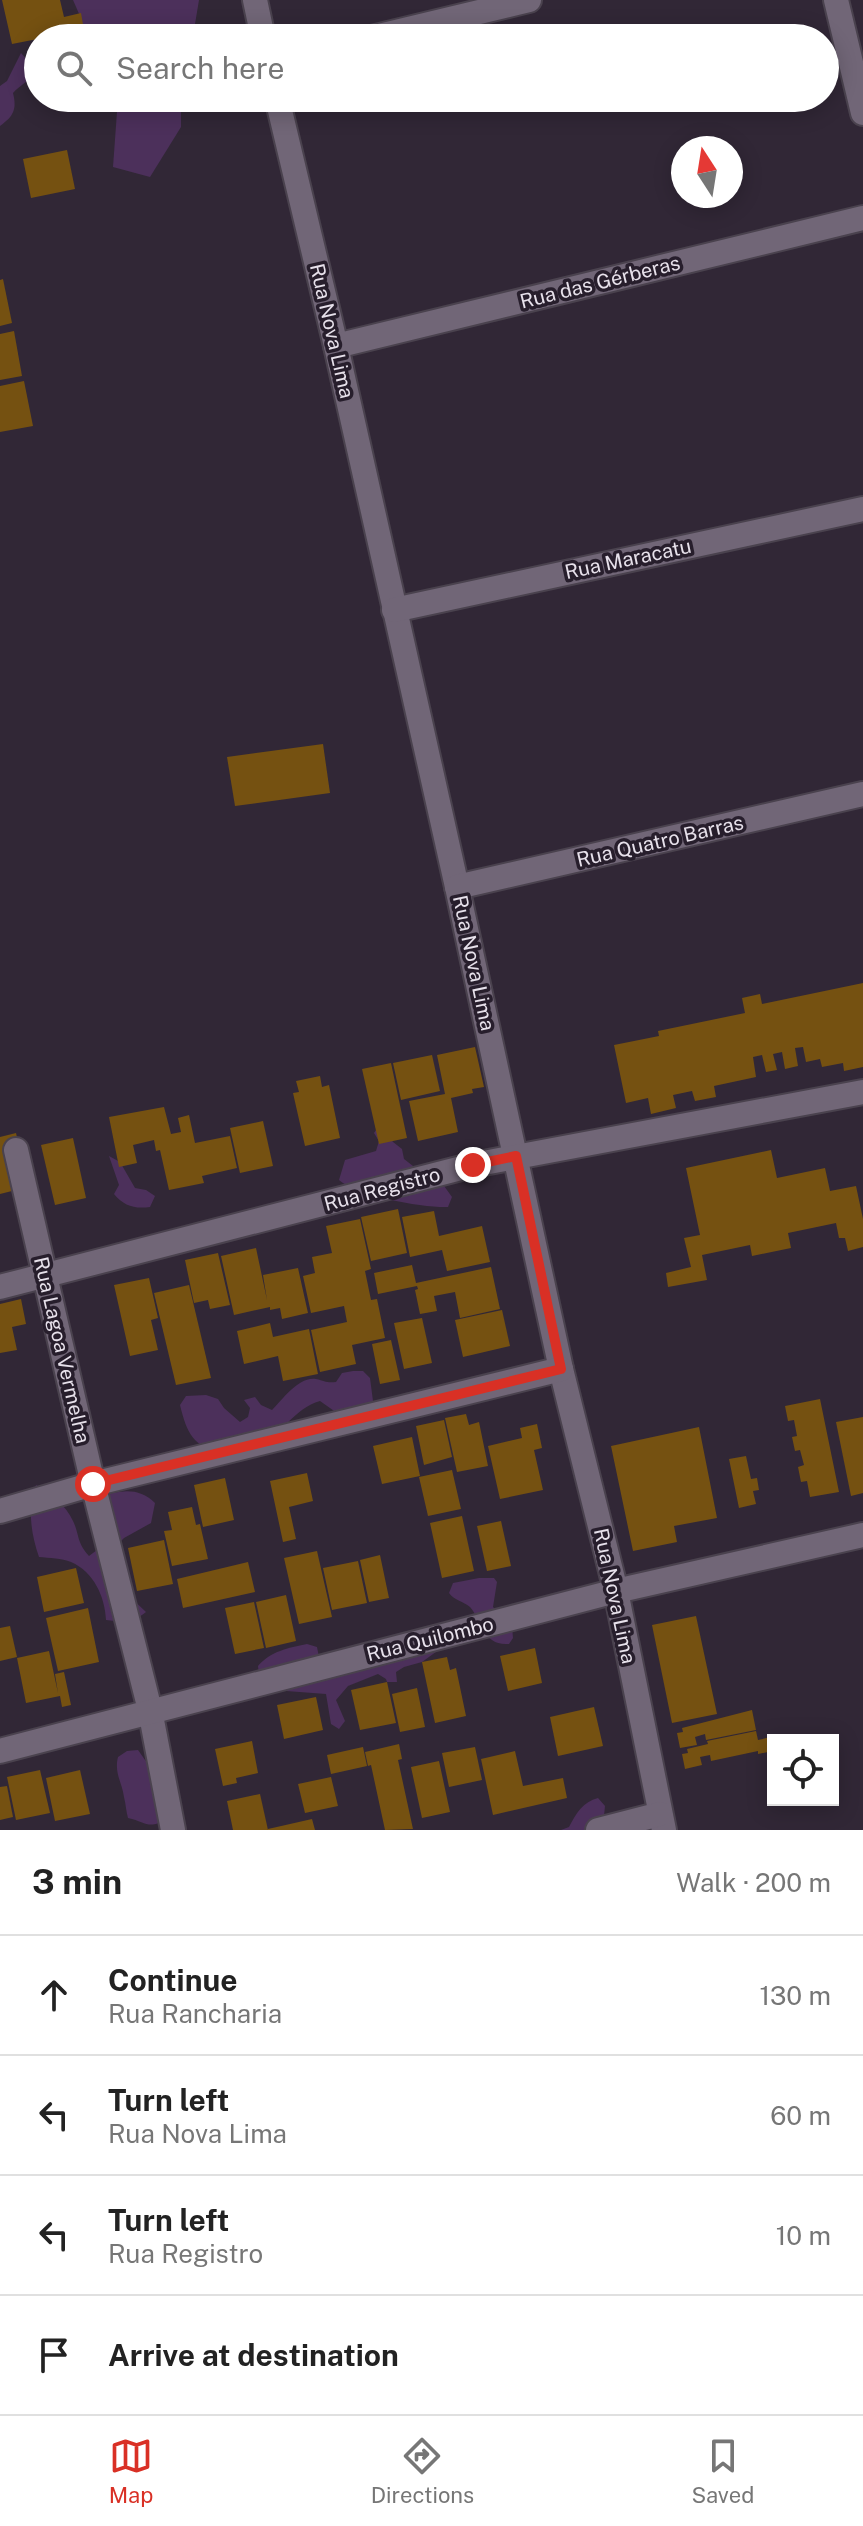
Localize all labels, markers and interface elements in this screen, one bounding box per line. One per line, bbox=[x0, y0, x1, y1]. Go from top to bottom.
search box bbox=[24, 24, 839, 112]
icon: search bbox=[52, 46, 96, 90]
text: Search here bbox=[116, 50, 284, 86]
north arrow bbox=[671, 136, 743, 208]
street label: Rua das Gérberas bbox=[518, 251, 682, 313]
street label: Rua Nova Lima bbox=[305, 261, 359, 401]
street label: Rua Maracatu bbox=[563, 534, 693, 584]
street label: Rua Quatro Barras bbox=[574, 810, 746, 872]
street label: Rua Nova Lima bbox=[448, 893, 500, 1033]
route end bbox=[455, 1147, 491, 1183]
street label: Rua Registro bbox=[321, 1162, 443, 1216]
street label: Rua Lagoa Vermelha bbox=[29, 1254, 95, 1446]
route start bbox=[75, 1466, 111, 1502]
street label: Rua Nova Lima bbox=[589, 1526, 641, 1666]
street label: Rua Quilombo bbox=[364, 1612, 496, 1666]
map controls bbox=[767, 1734, 839, 1806]
button: locate bbox=[767, 1734, 839, 1806]
text: 3 min bbox=[32, 1862, 122, 1902]
text: Walk · 200 m bbox=[676, 1867, 831, 1898]
text: Continue bbox=[108, 1962, 238, 1998]
icon: ahead bbox=[32, 1973, 76, 2017]
text: 130 m bbox=[759, 1980, 831, 2011]
text: Rua Rancharia bbox=[108, 1998, 282, 2029]
text: Turn left bbox=[108, 2082, 229, 2118]
icon: left bbox=[32, 2093, 76, 2137]
text: 60 m bbox=[770, 2100, 831, 2131]
text: Rua Nova Lima bbox=[108, 2118, 287, 2149]
text: Turn left bbox=[108, 2202, 229, 2238]
icon: left bbox=[32, 2213, 76, 2257]
text: 10 m bbox=[776, 2220, 831, 2251]
text: Rua Registro bbox=[108, 2238, 263, 2269]
icon: arrive bbox=[32, 2333, 76, 2377]
text: Arrive at destination bbox=[108, 2337, 399, 2373]
tab: Map bbox=[109, 2434, 153, 2508]
tab: Directions bbox=[371, 2434, 474, 2508]
tab: Saved bbox=[691, 2434, 754, 2508]

